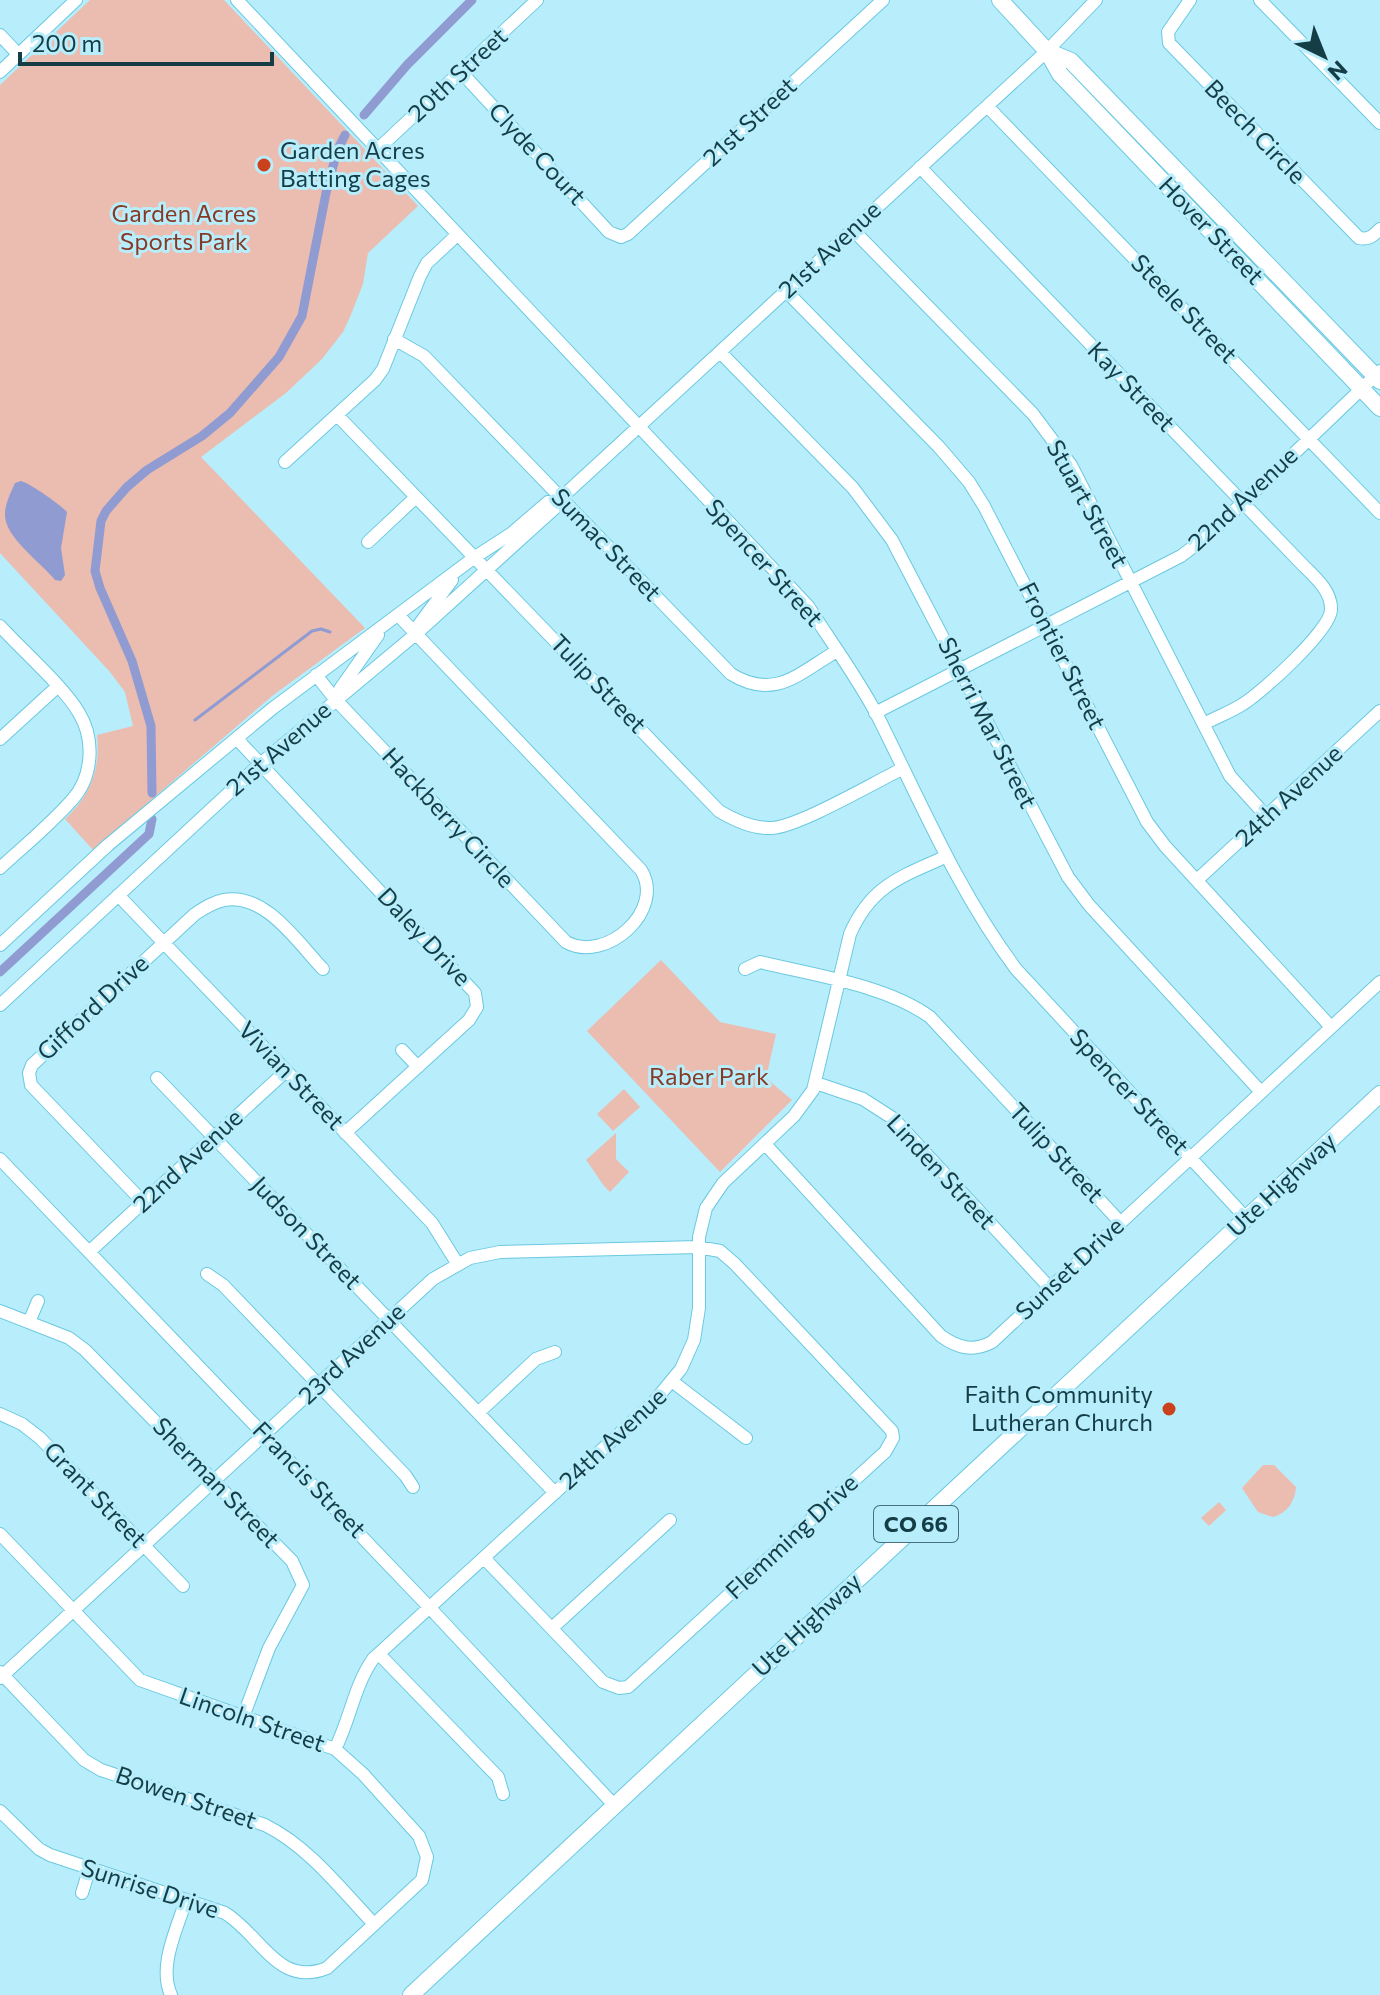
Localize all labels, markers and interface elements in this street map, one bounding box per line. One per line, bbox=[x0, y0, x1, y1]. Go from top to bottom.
scale bar bbox=[20, 16, 272, 66]
north arrow bbox=[1284, 16, 1364, 96]
street label: 20th Street bbox=[401, 21, 513, 127]
text: 200 m bbox=[32, 28, 102, 57]
text: N bbox=[1323, 55, 1353, 86]
street label: 21st Street bbox=[696, 70, 802, 171]
street label: Beech Circle bbox=[1199, 73, 1313, 189]
street label: Clyde Court bbox=[483, 96, 593, 210]
place label: Garden Acres Batting Cages bbox=[280, 135, 431, 192]
marker: Garden Acres Batting Cages bbox=[255, 156, 273, 174]
street label: Hover Street bbox=[1154, 170, 1271, 290]
street label: 21st Avenue bbox=[772, 194, 886, 303]
park label: Garden Acres Sports Park bbox=[112, 198, 256, 255]
street label: Steele Street bbox=[1126, 248, 1244, 369]
street label: Kay Street bbox=[1082, 335, 1182, 437]
street label: Stuart Street bbox=[1041, 434, 1135, 572]
street label: 22nd Avenue bbox=[1181, 440, 1303, 556]
street label: Sumac Street bbox=[546, 482, 668, 606]
street label: Spencer Street bbox=[700, 492, 830, 632]
street label: Frontier Street bbox=[1014, 577, 1113, 734]
street label: Tulip Street bbox=[545, 628, 653, 738]
street label: Sherri Mar Street bbox=[933, 632, 1044, 813]
street label: 21st Avenue bbox=[220, 695, 336, 801]
street label: 24th Avenue bbox=[1229, 738, 1347, 852]
street label: Hackberry Circle bbox=[377, 741, 521, 893]
street label: Daley Drive bbox=[372, 881, 478, 991]
street label: Gifford Drive bbox=[30, 948, 154, 1066]
street label: Vivian Street bbox=[233, 1015, 351, 1135]
street label: Spencer Street bbox=[1065, 1022, 1196, 1160]
park label: Raber Park bbox=[649, 1061, 769, 1090]
street label: Tulip Street bbox=[1004, 1096, 1111, 1208]
street label: 22nd Avenue bbox=[126, 1102, 248, 1218]
street label: Linden Street bbox=[882, 1108, 1003, 1235]
street label: Ute Highway bbox=[1220, 1126, 1342, 1242]
street label: Judson Street bbox=[246, 1169, 368, 1295]
street label: Sunset Drive bbox=[1009, 1211, 1129, 1325]
street label: 23rd Avenue bbox=[292, 1296, 410, 1409]
place label: Faith Community Lutheran Church bbox=[965, 1379, 1153, 1436]
street label: 24th Avenue bbox=[553, 1381, 671, 1495]
marker: Faith Community Lutheran Church bbox=[1160, 1400, 1178, 1418]
street label: Sherman Street bbox=[148, 1411, 287, 1553]
street label: Francis Street bbox=[247, 1415, 373, 1543]
street label: Grant Street bbox=[39, 1435, 154, 1553]
street label: Flemming Drive bbox=[719, 1467, 863, 1604]
road number: CO 66 bbox=[874, 1506, 958, 1542]
street label: Ute Highway bbox=[745, 1566, 867, 1682]
street label: Lincoln Street bbox=[176, 1680, 329, 1757]
street label: Bowen Street bbox=[112, 1759, 261, 1834]
street label: Sunrise Drive bbox=[78, 1852, 223, 1923]

